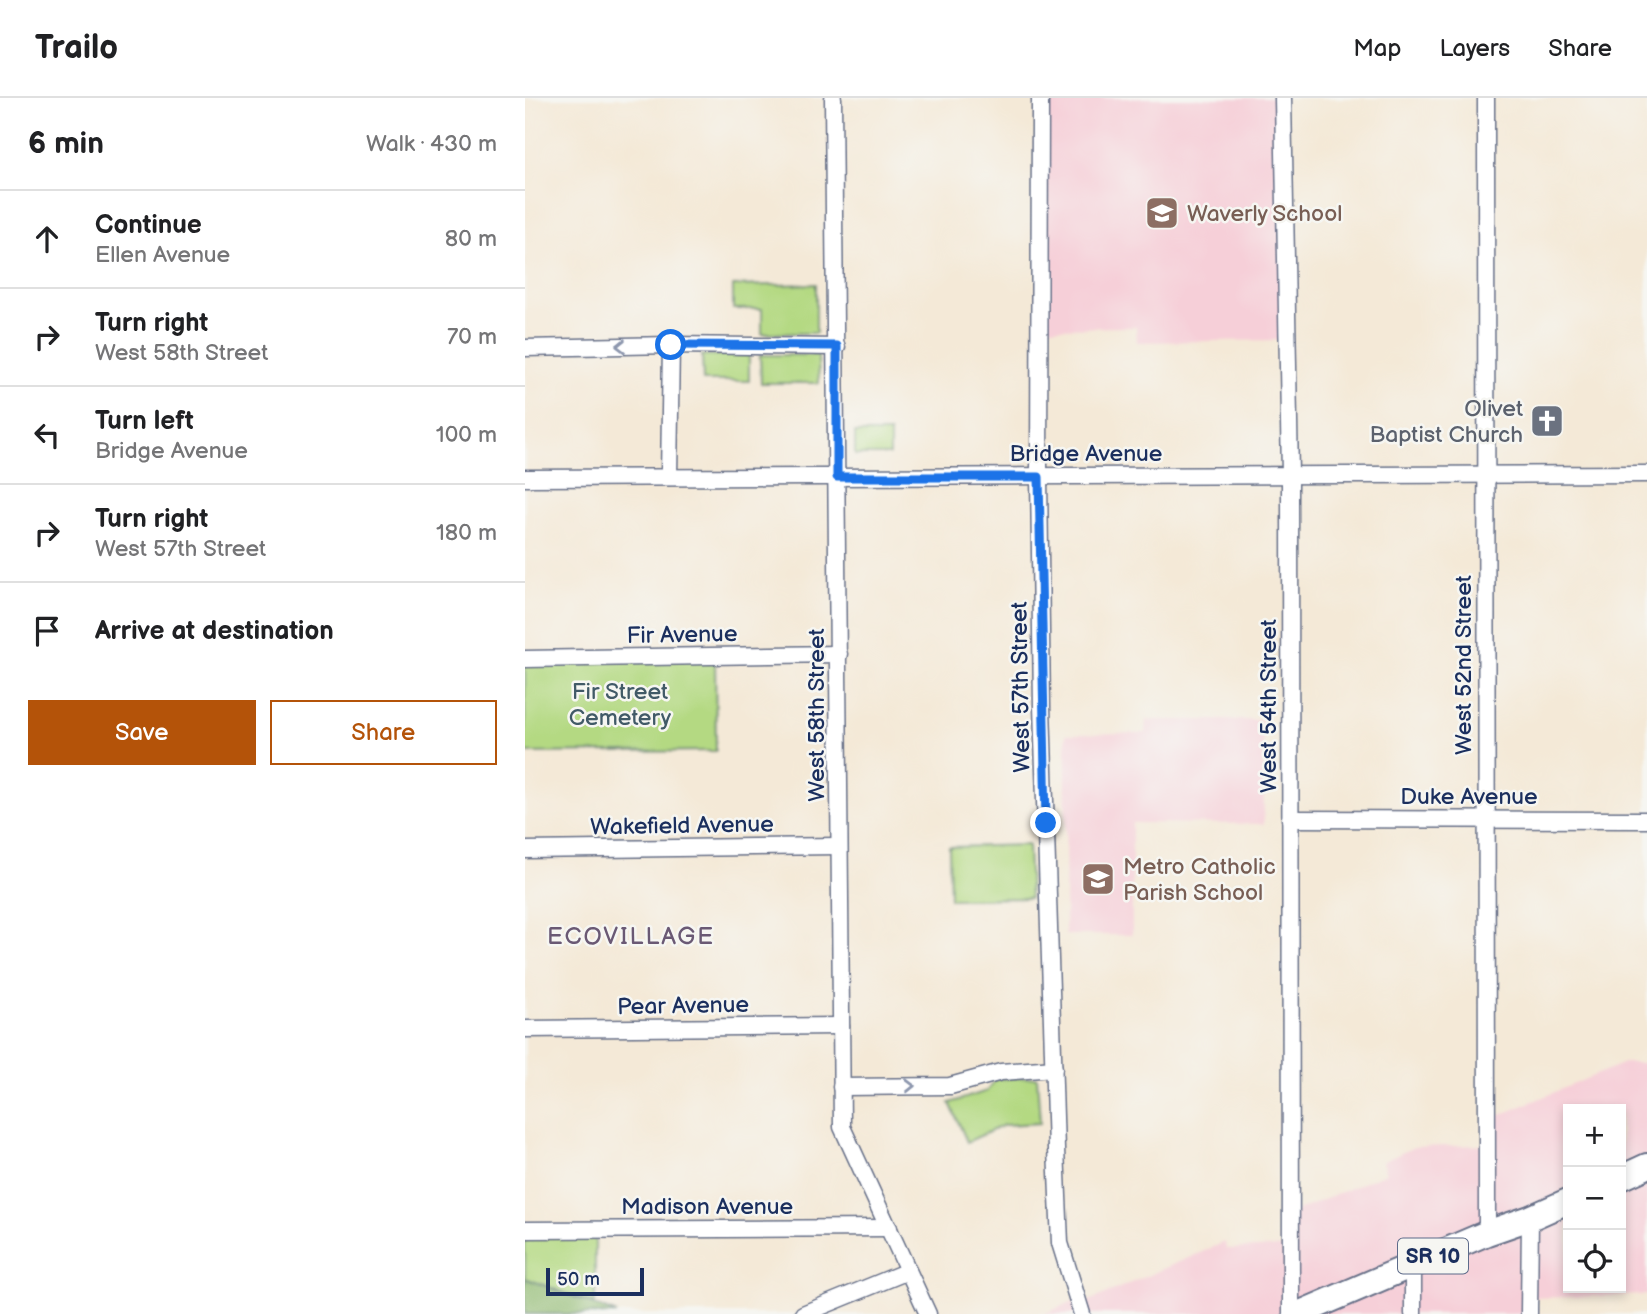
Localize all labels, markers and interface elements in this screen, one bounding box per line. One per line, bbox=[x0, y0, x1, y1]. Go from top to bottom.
text: Trailo bbox=[35, 28, 118, 68]
text: Map bbox=[1353, 34, 1401, 63]
text: Layers bbox=[1439, 34, 1510, 63]
text: Share bbox=[1548, 34, 1612, 63]
text: 6 min bbox=[28, 126, 104, 162]
text: Walk · 430 m bbox=[366, 130, 497, 158]
school or university icon: Waverly School bbox=[1143, 194, 1181, 232]
place label: Waverly School bbox=[1187, 200, 1342, 228]
text: Continue bbox=[95, 210, 202, 241]
icon: ahead bbox=[28, 220, 66, 258]
text: 80 m bbox=[445, 225, 497, 253]
text: Ellen Avenue bbox=[95, 241, 230, 269]
text: Turn right bbox=[95, 308, 208, 339]
icon: right bbox=[28, 318, 66, 356]
text: 70 m bbox=[447, 323, 497, 351]
route start bbox=[655, 329, 686, 360]
one-way arrow bbox=[616, 338, 626, 354]
text: West 58th Street bbox=[95, 339, 268, 367]
place label: Olivet Baptist Church bbox=[1369, 395, 1523, 449]
church icon: Olivet Baptist Church bbox=[1528, 402, 1566, 440]
text: Turn left bbox=[95, 406, 194, 437]
icon: left bbox=[28, 416, 66, 454]
text: 100 m bbox=[436, 421, 497, 449]
text: Bridge Avenue bbox=[95, 437, 248, 465]
street label: Bridge Avenue bbox=[1010, 440, 1162, 468]
text: Turn right bbox=[95, 504, 208, 535]
icon: right bbox=[28, 514, 66, 552]
text: 180 m bbox=[436, 519, 497, 547]
text: West 57th Street bbox=[95, 535, 266, 563]
street label: West 52nd Street bbox=[1450, 575, 1478, 755]
street label: West 57th Street bbox=[1006, 601, 1036, 773]
icon: arrive bbox=[28, 612, 66, 650]
text: Arrive at destination bbox=[95, 616, 334, 647]
street label: West 54th Street bbox=[1255, 619, 1283, 793]
street label: Fir Avenue bbox=[626, 620, 738, 650]
street label: West 58th Street bbox=[803, 628, 831, 802]
park label: Fir Street Cemetery bbox=[569, 678, 672, 732]
button: Save bbox=[28, 700, 256, 765]
button: Share bbox=[270, 700, 497, 765]
street label: Duke Avenue bbox=[1400, 783, 1538, 811]
route end bbox=[1030, 807, 1061, 838]
street label: Wakefield Avenue bbox=[590, 810, 774, 842]
place label: Metro Catholic Parish School bbox=[1123, 853, 1276, 907]
school or university icon: Metro Catholic Parish School bbox=[1079, 860, 1117, 898]
district label: ECOVILLAGE bbox=[547, 922, 715, 951]
street label: Pear Avenue bbox=[617, 991, 749, 1021]
one-way arrow bbox=[904, 1079, 915, 1094]
map controls bbox=[1563, 1104, 1626, 1293]
button: + bbox=[1563, 1104, 1626, 1167]
button: − bbox=[1563, 1167, 1626, 1230]
street label: Madison Avenue bbox=[621, 1193, 793, 1221]
button: locate bbox=[1563, 1230, 1626, 1293]
road number: SR 10 bbox=[1398, 1238, 1468, 1274]
scale bar bbox=[546, 1265, 644, 1297]
text: 50 m bbox=[557, 1268, 600, 1291]

